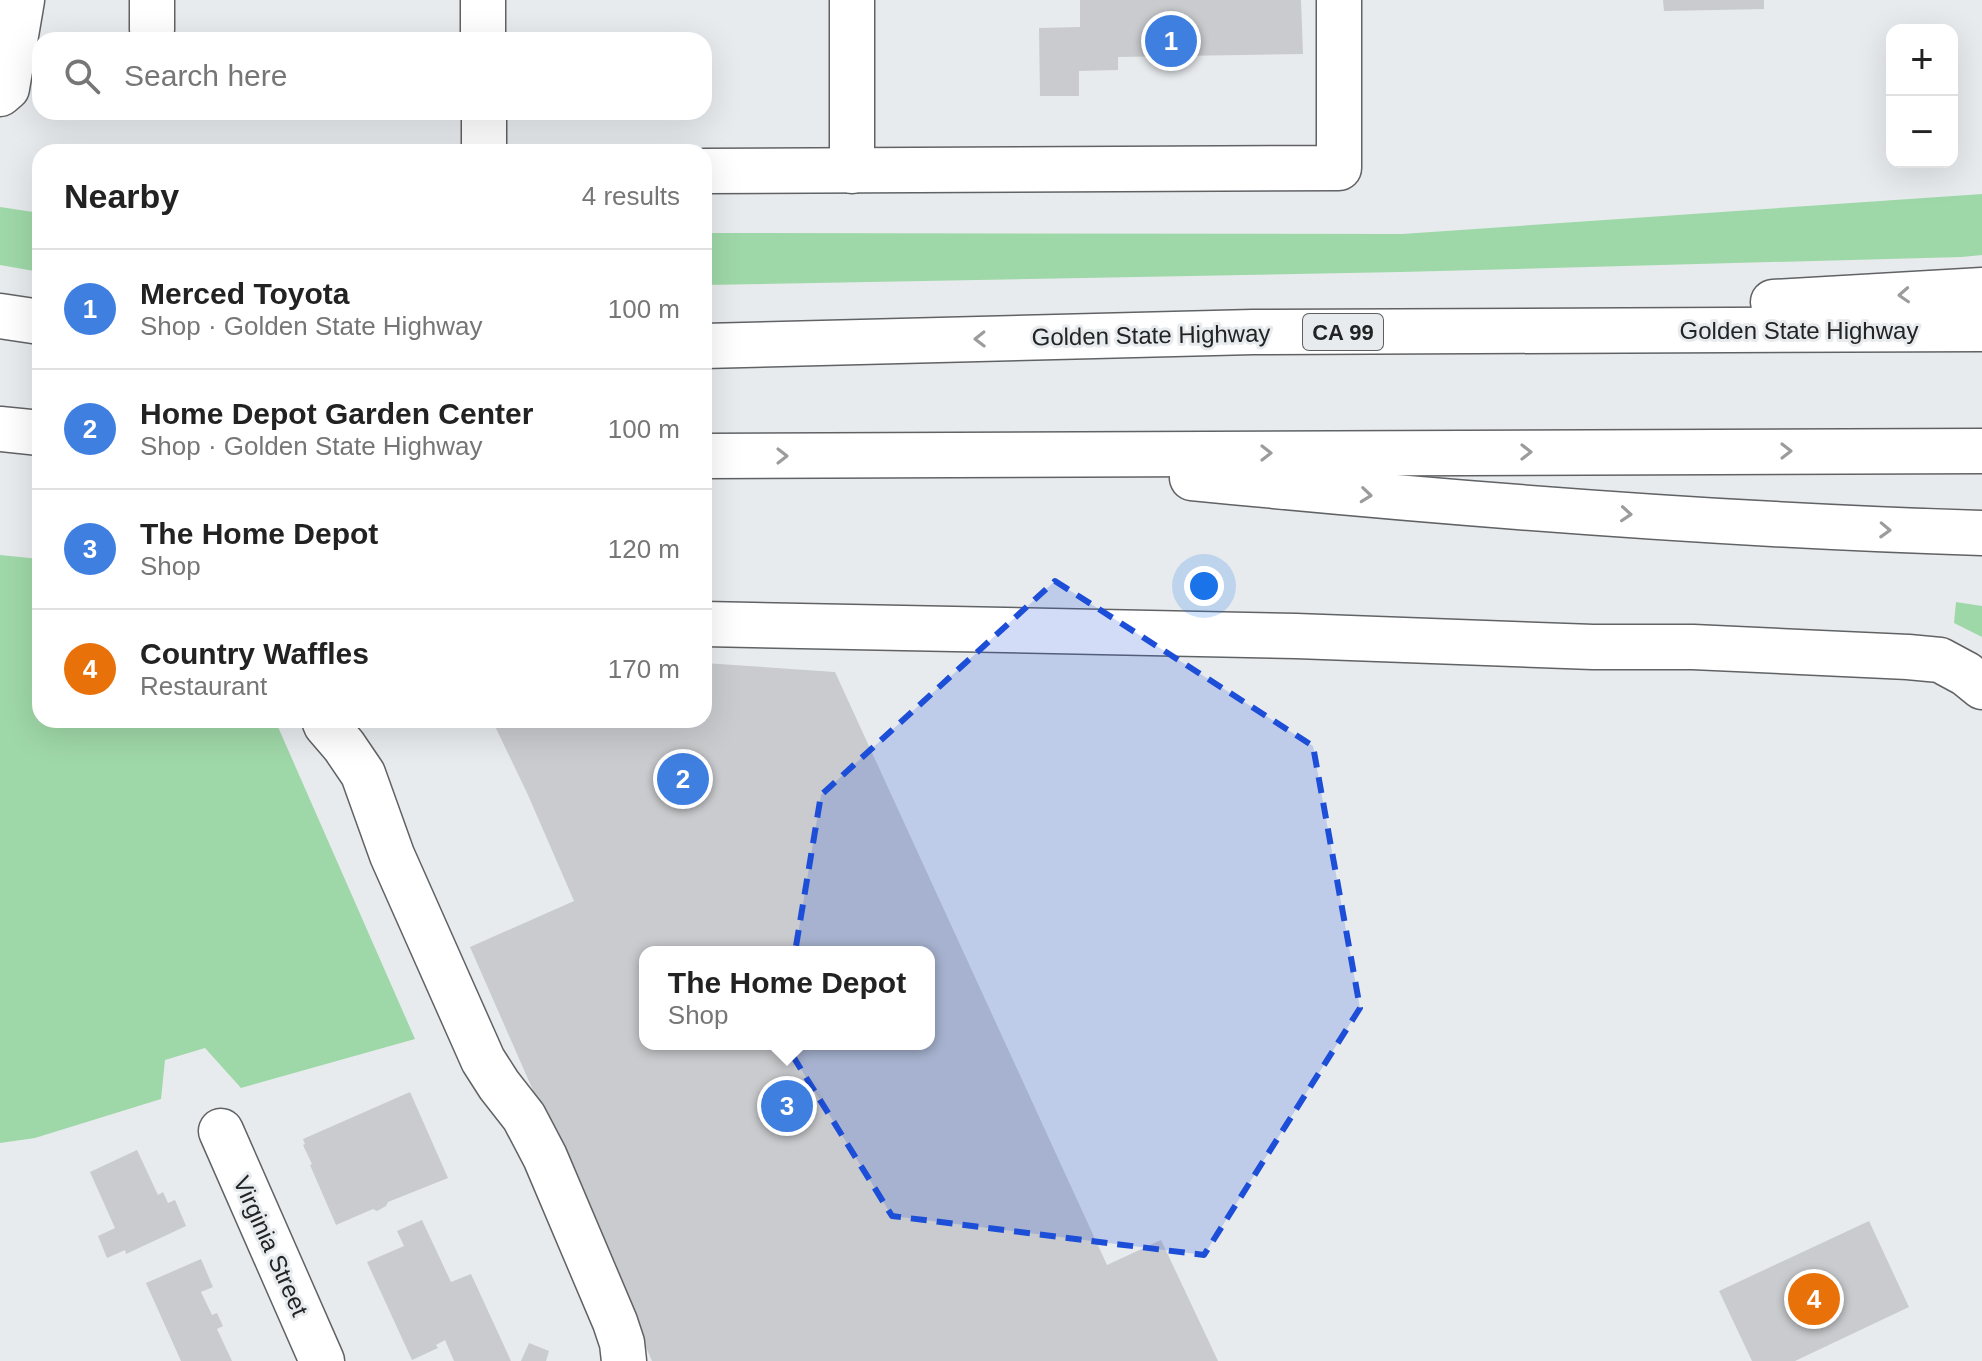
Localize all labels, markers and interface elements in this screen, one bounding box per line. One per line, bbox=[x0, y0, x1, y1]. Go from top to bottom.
pin: 1 bbox=[1145, 11, 1197, 71]
map controls bbox=[1886, 24, 1958, 168]
button: + bbox=[1886, 24, 1958, 96]
search box bbox=[32, 32, 712, 120]
icon: search bbox=[60, 54, 104, 98]
text: Search here bbox=[124, 59, 287, 92]
button: − bbox=[1886, 96, 1958, 168]
text: Nearby bbox=[64, 177, 179, 215]
text: 4 results bbox=[582, 181, 680, 211]
text: Merced Toyota bbox=[140, 277, 350, 310]
one-way arrow bbox=[1897, 286, 1910, 303]
text: 1 bbox=[83, 294, 97, 324]
text: 100 m bbox=[608, 294, 680, 324]
text: Shop · Golden State Highway bbox=[140, 311, 483, 341]
road number: CA 99 bbox=[1303, 314, 1383, 350]
street label: Golden State Highway bbox=[1680, 317, 1918, 344]
street label: Golden State Highway bbox=[1031, 319, 1271, 351]
one-way arrow bbox=[973, 330, 986, 347]
text: Home Depot Garden Center bbox=[140, 397, 533, 430]
text: 2 bbox=[83, 414, 97, 444]
text: 100 m bbox=[608, 414, 680, 444]
text: Shop · Golden State Highway bbox=[140, 431, 483, 461]
one-way arrow bbox=[1520, 443, 1533, 461]
one-way arrow bbox=[1780, 443, 1793, 460]
one-way arrow bbox=[1260, 444, 1273, 462]
one-way arrow bbox=[776, 447, 789, 465]
one-way arrow bbox=[1360, 487, 1373, 504]
one-way arrow bbox=[1620, 505, 1633, 522]
text: The Home Depot bbox=[140, 517, 378, 550]
one-way arrow bbox=[1879, 522, 1892, 539]
text: 3 bbox=[83, 534, 97, 564]
text: 120 m bbox=[608, 534, 680, 564]
text: Shop bbox=[140, 551, 201, 581]
your location bbox=[1184, 566, 1224, 606]
text: Country Waffles bbox=[140, 637, 369, 670]
text: 4 bbox=[83, 654, 97, 684]
text: 170 m bbox=[608, 654, 680, 684]
text: Restaurant bbox=[140, 671, 267, 701]
pin: 2 bbox=[657, 749, 709, 809]
popup bbox=[639, 946, 935, 1050]
text: The Home Depot bbox=[668, 966, 906, 999]
text: Shop bbox=[668, 1000, 729, 1030]
pin: 3 bbox=[761, 1076, 813, 1136]
street label: Virginia Street bbox=[228, 1172, 314, 1320]
pin: 4 bbox=[1788, 1269, 1840, 1329]

